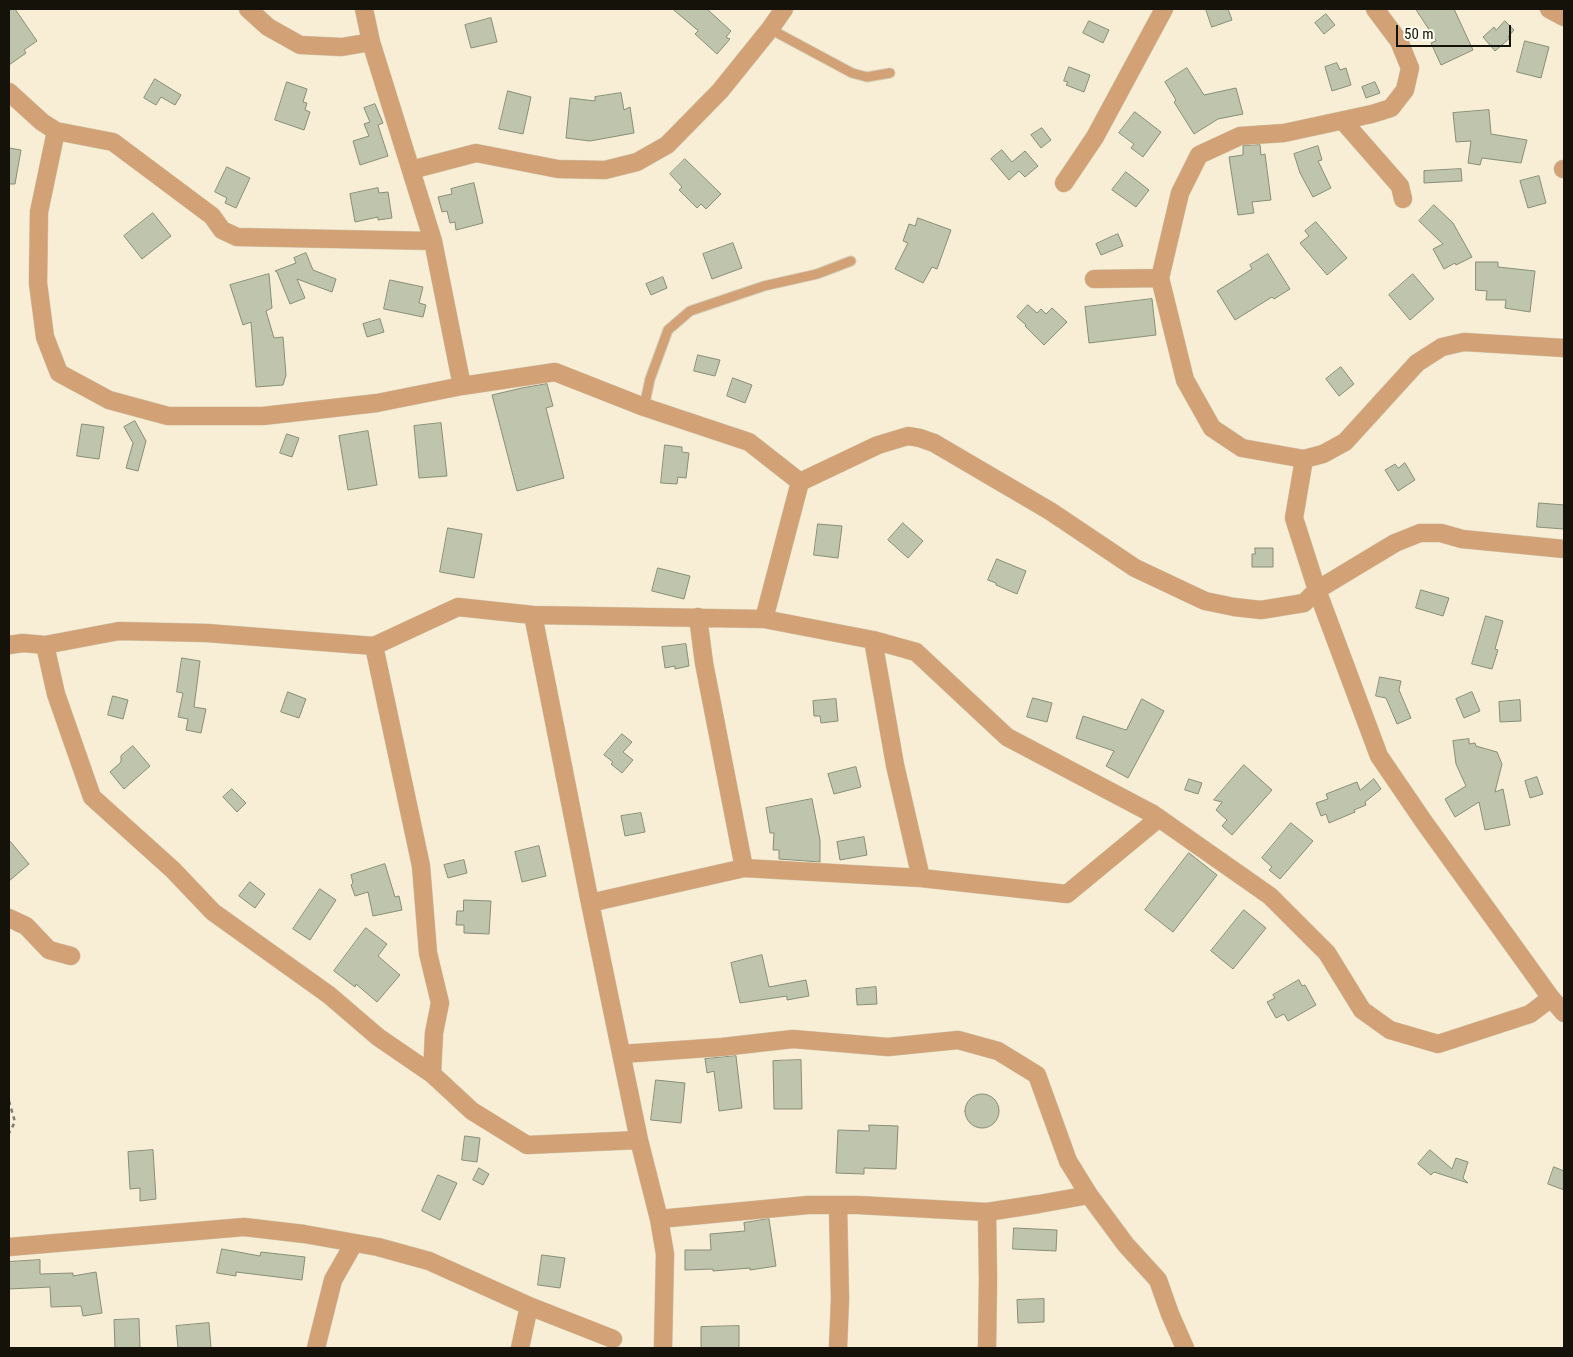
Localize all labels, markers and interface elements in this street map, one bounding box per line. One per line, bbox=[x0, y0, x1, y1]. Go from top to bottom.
scale bar bbox=[1398, 15, 1513, 47]
text: 50 m bbox=[1404, 25, 1434, 43]

